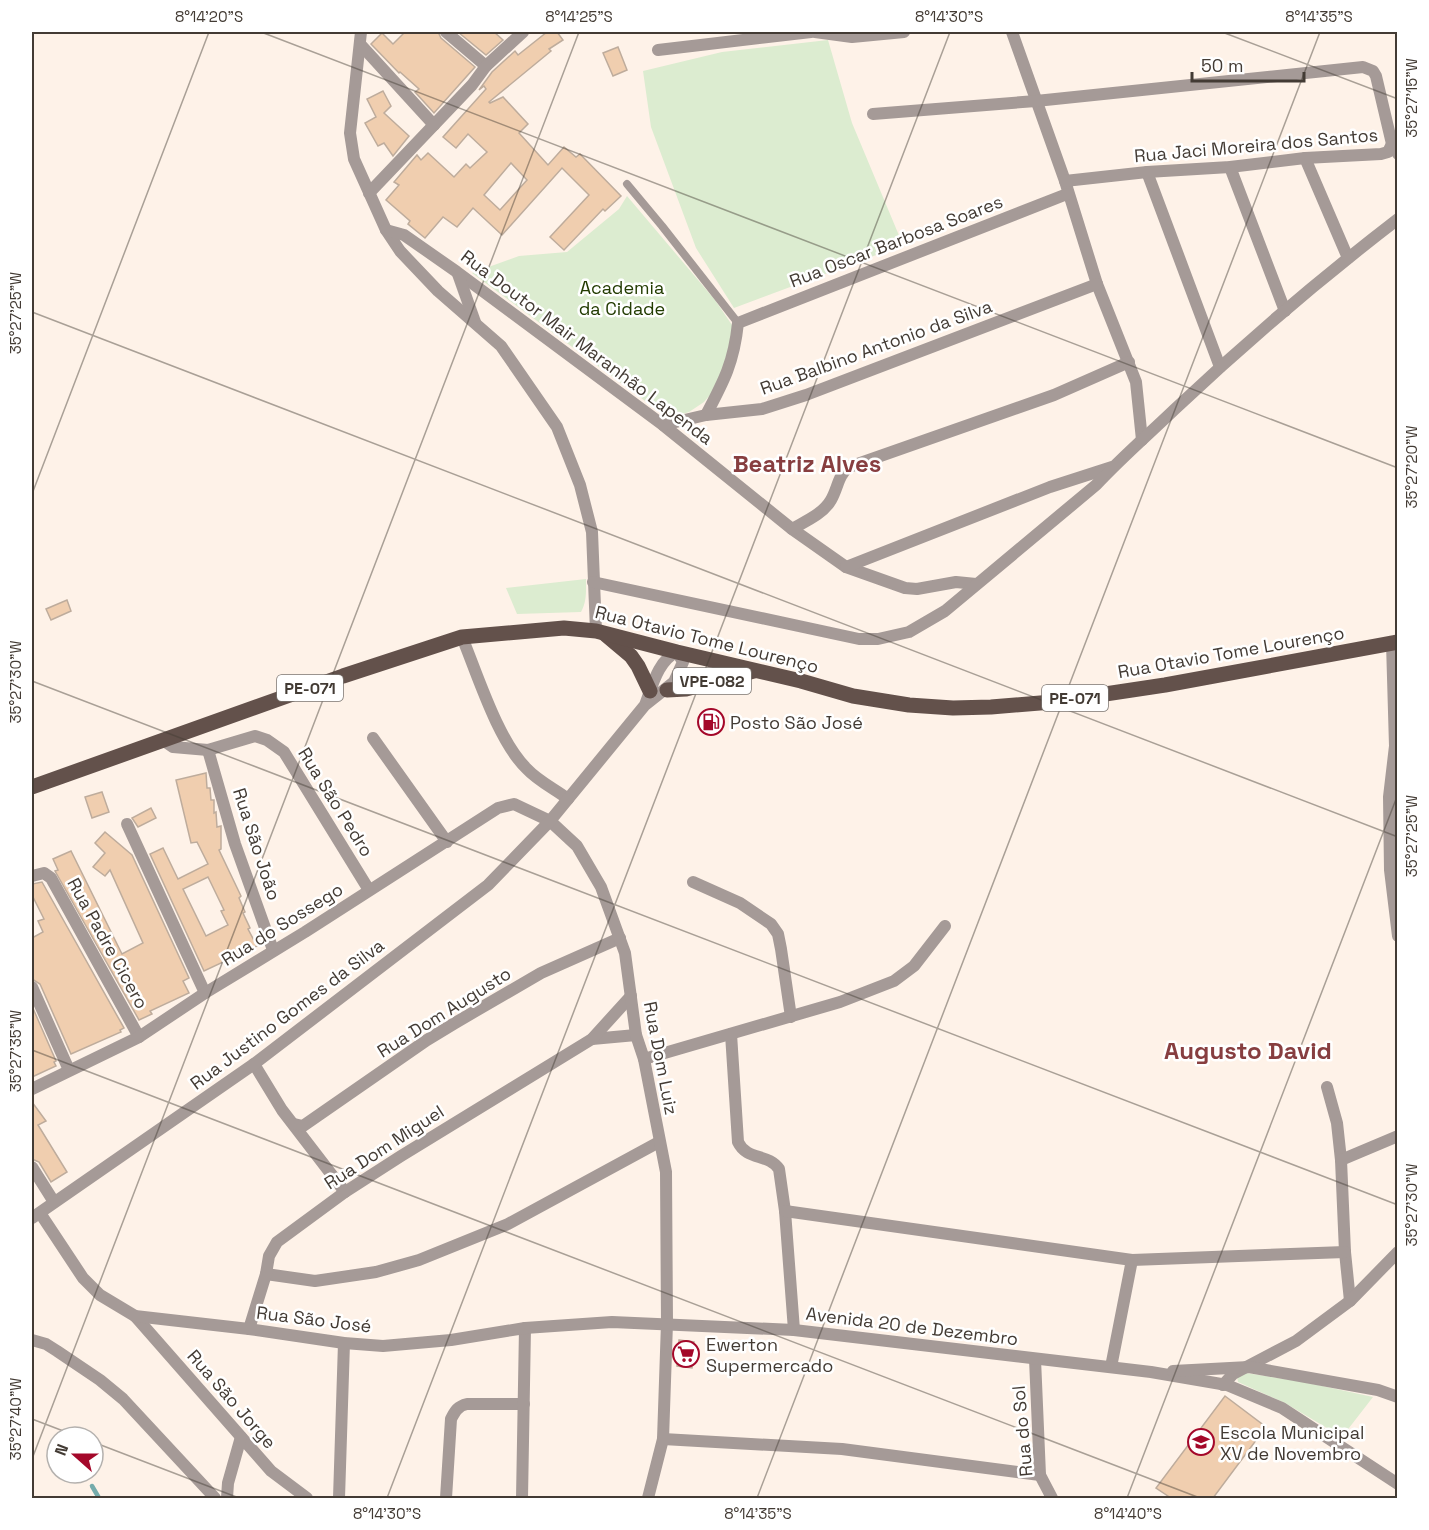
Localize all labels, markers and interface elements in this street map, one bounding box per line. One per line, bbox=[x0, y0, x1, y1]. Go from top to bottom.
text: 8°14'20"S bbox=[175, 7, 243, 26]
text: 8°14'25"S bbox=[545, 7, 613, 26]
text: 8°14'30"S bbox=[915, 7, 983, 26]
text: 8°14'35"S bbox=[1285, 7, 1353, 26]
scale bar bbox=[1192, 45, 1304, 83]
text: 50 m bbox=[1201, 54, 1243, 77]
text: 35°27'15"W bbox=[1402, 58, 1421, 138]
street label: Rua Jaci Moreira dos Santos bbox=[1133, 123, 1379, 167]
street label: Rua Oscar Barbosa Soares bbox=[786, 190, 1006, 292]
street label: Rua Doutor Mair Maranhão Lapenda bbox=[456, 245, 718, 449]
text: 35°27'25"W bbox=[6, 272, 25, 354]
park label: Academia da Cidade bbox=[579, 276, 665, 320]
street label: Rua Balbino Antonio da Silva bbox=[757, 294, 995, 400]
text: 35°27'20"W bbox=[1402, 425, 1421, 509]
district label: Beatriz Alves bbox=[733, 448, 881, 479]
street label: Rua Otavio Tome Lourenço bbox=[593, 600, 821, 678]
street label: Rua Otavio Tome Lourenço bbox=[1116, 621, 1346, 683]
text: 35°27'30"W bbox=[6, 640, 25, 724]
road number: VPE-082 bbox=[673, 668, 751, 694]
road number: PE-071 bbox=[277, 675, 343, 701]
road number: PE-071 bbox=[1042, 685, 1108, 711]
fuel station icon: Posto São José bbox=[696, 707, 726, 737]
place label: Posto São José bbox=[730, 711, 863, 734]
street label: Rua São Pedro bbox=[293, 743, 379, 861]
street label: Rua São João bbox=[228, 785, 286, 903]
text: 35°27'25"W bbox=[1402, 795, 1421, 877]
street label: Rua Padre Cicero bbox=[62, 873, 154, 1013]
street label: Rua do Sossego bbox=[217, 877, 347, 971]
street label: Rua Justino Gomes da Silva bbox=[186, 934, 388, 1094]
street label: Rua Dom Augusto bbox=[373, 962, 515, 1062]
street label: Rua Dom Luiz bbox=[639, 999, 683, 1117]
text: 35°27'35"W bbox=[6, 1010, 25, 1092]
district label: Augusto David bbox=[1164, 1035, 1332, 1066]
street label: Rua Dom Miguel bbox=[320, 1100, 448, 1194]
text: 35°27'30"W bbox=[1402, 1163, 1421, 1247]
street label: Rua São José bbox=[255, 1301, 373, 1337]
street label: Avenida 20 de Dezembro bbox=[805, 1302, 1019, 1350]
place label: Ewerton Supermercado bbox=[706, 1333, 833, 1377]
supermarket icon: Ewerton Supermercado bbox=[671, 1339, 701, 1369]
street label: Rua São Jorge bbox=[183, 1345, 281, 1453]
text: 35°27'40"W bbox=[6, 1378, 25, 1460]
street label: Rua do Sol bbox=[1007, 1385, 1037, 1477]
place label: Escola Municipal XV de Novembro bbox=[1220, 1421, 1364, 1465]
north arrow bbox=[45, 1425, 105, 1485]
school or university icon: Escola Municipal XV de Novembro bbox=[1186, 1427, 1216, 1457]
text: N bbox=[50, 1441, 73, 1459]
text: 8°14'30"S bbox=[353, 1504, 421, 1523]
text: 8°14'35"S bbox=[724, 1504, 792, 1523]
text: 8°14'40"S bbox=[1094, 1504, 1162, 1523]

